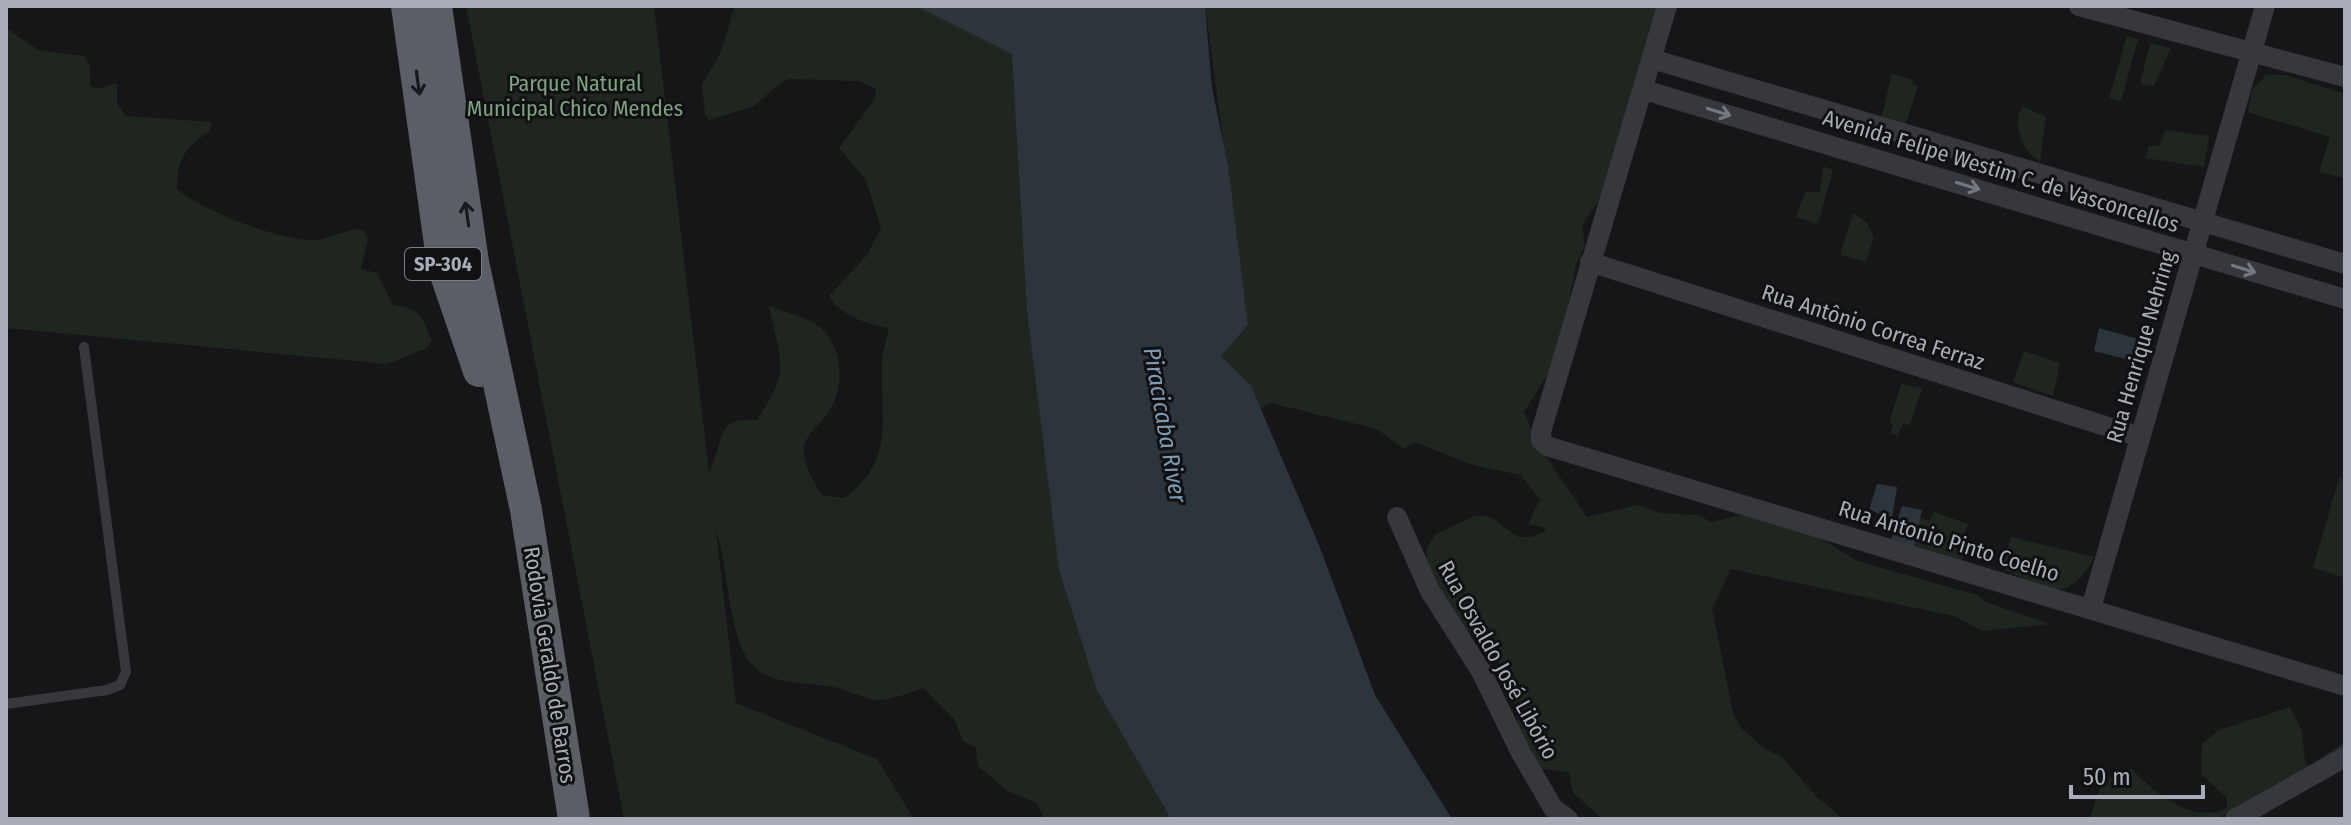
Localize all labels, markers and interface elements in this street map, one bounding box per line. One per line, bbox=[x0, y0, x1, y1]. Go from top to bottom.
one-way arrow bbox=[411, 70, 426, 95]
park label: Parque Natural Municipal Chico Mendes bbox=[467, 70, 683, 122]
street label: Avenida Felipe Westim C. de Vasconcellos bbox=[1820, 104, 2182, 238]
one-way arrow bbox=[1705, 105, 1731, 120]
one-way arrow bbox=[1954, 179, 1980, 194]
one-way arrow bbox=[459, 202, 474, 228]
street label: Rua Henrique Nehring bbox=[2101, 247, 2182, 446]
road number: SP-304 bbox=[405, 248, 481, 280]
one-way arrow bbox=[2230, 262, 2256, 277]
street label: Rua Antônio Correa Ferraz bbox=[1758, 278, 1988, 376]
water label: Piracicaba River bbox=[1138, 345, 1193, 505]
street label: Rua Antonio Pinto Coelho bbox=[1835, 495, 2063, 587]
street label: Rodovia Geraldo de Barros bbox=[518, 545, 582, 785]
street label: Rua Osvaldo José Libório bbox=[1432, 556, 1564, 764]
scale bar bbox=[2071, 749, 2203, 799]
text: 50 m bbox=[2083, 763, 2131, 791]

